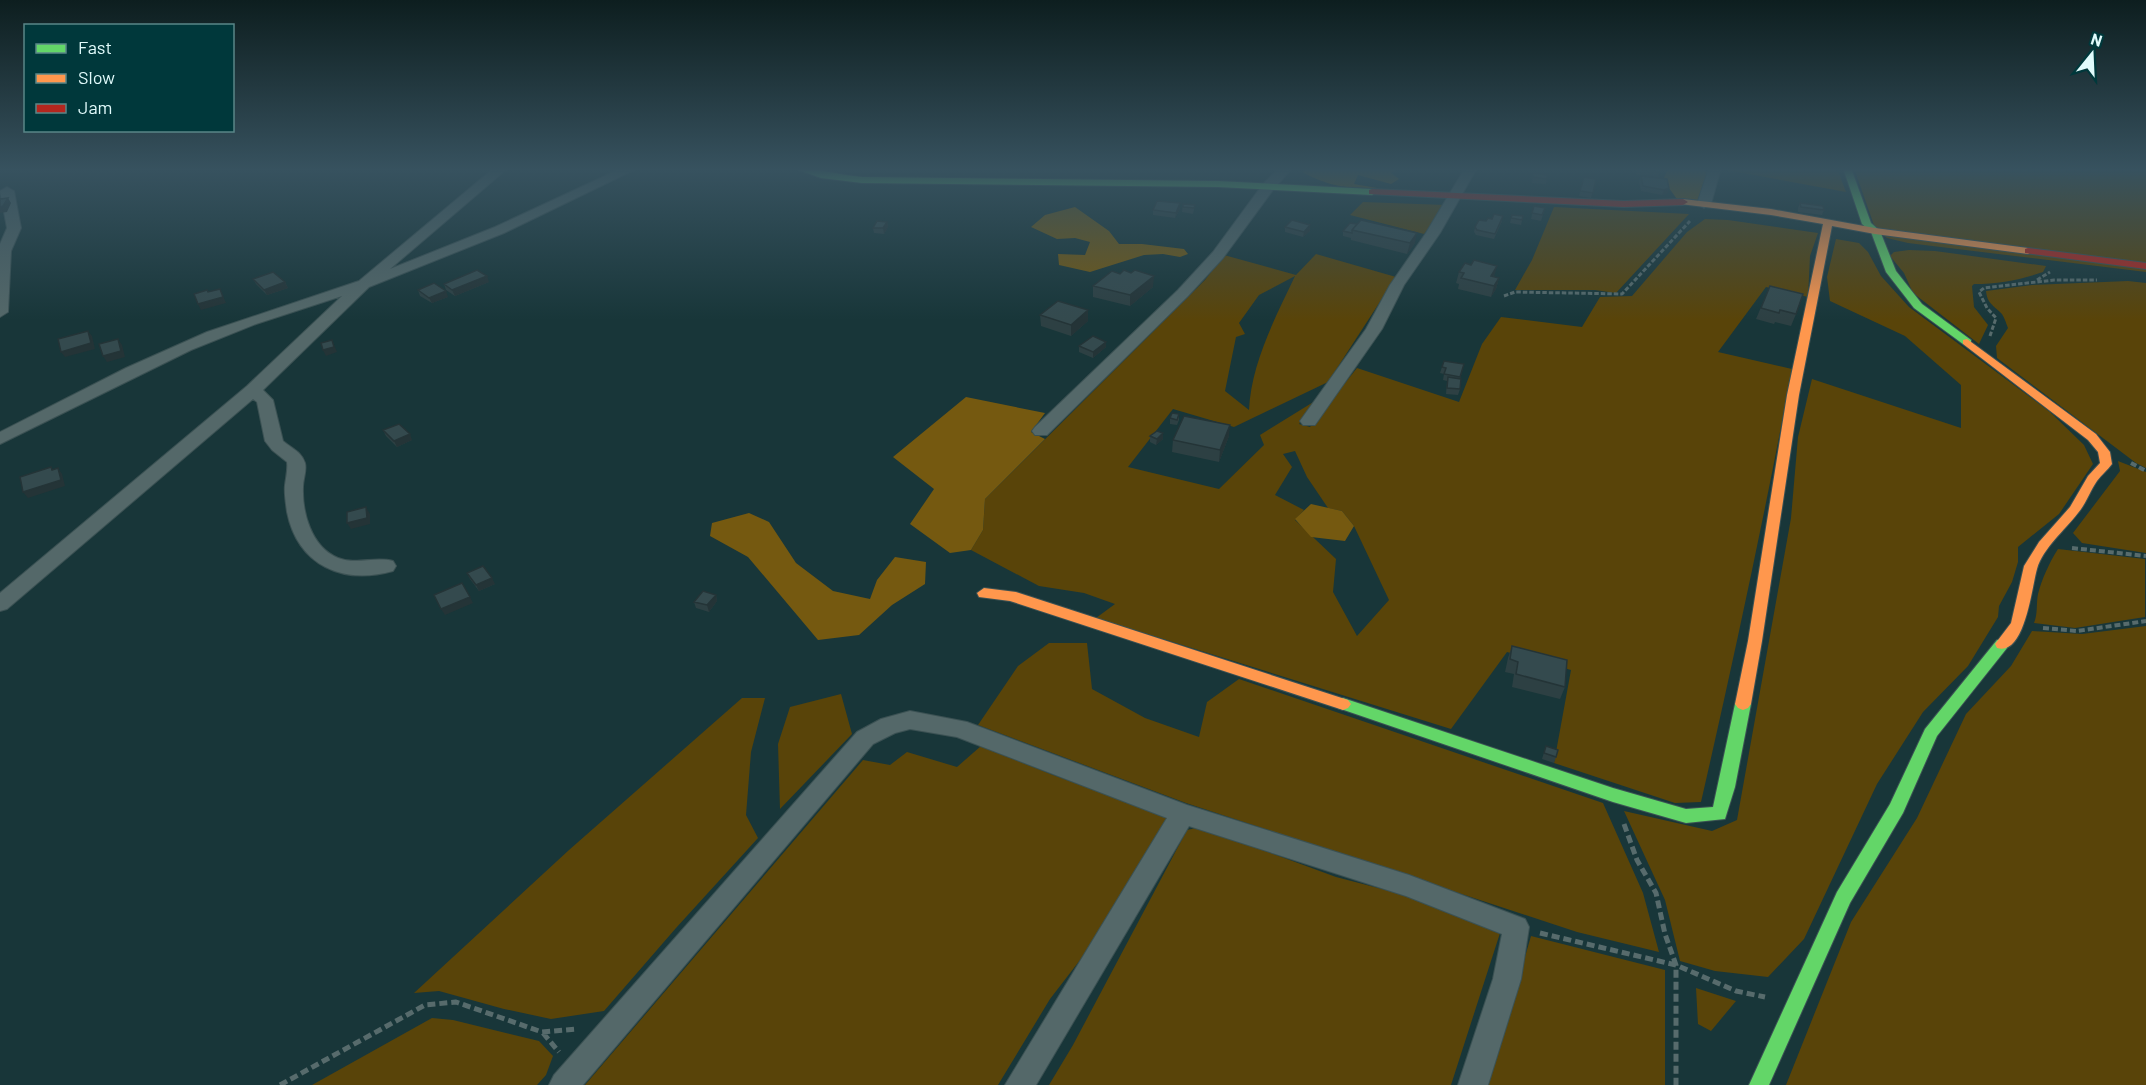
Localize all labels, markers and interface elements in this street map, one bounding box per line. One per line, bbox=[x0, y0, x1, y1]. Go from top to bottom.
legend bbox=[24, 24, 234, 132]
north arrow bbox=[2062, 24, 2122, 84]
text: N bbox=[2089, 29, 2105, 50]
text: Fast bbox=[78, 36, 112, 58]
text: Slow bbox=[78, 66, 115, 88]
text: Jam bbox=[78, 96, 112, 118]

